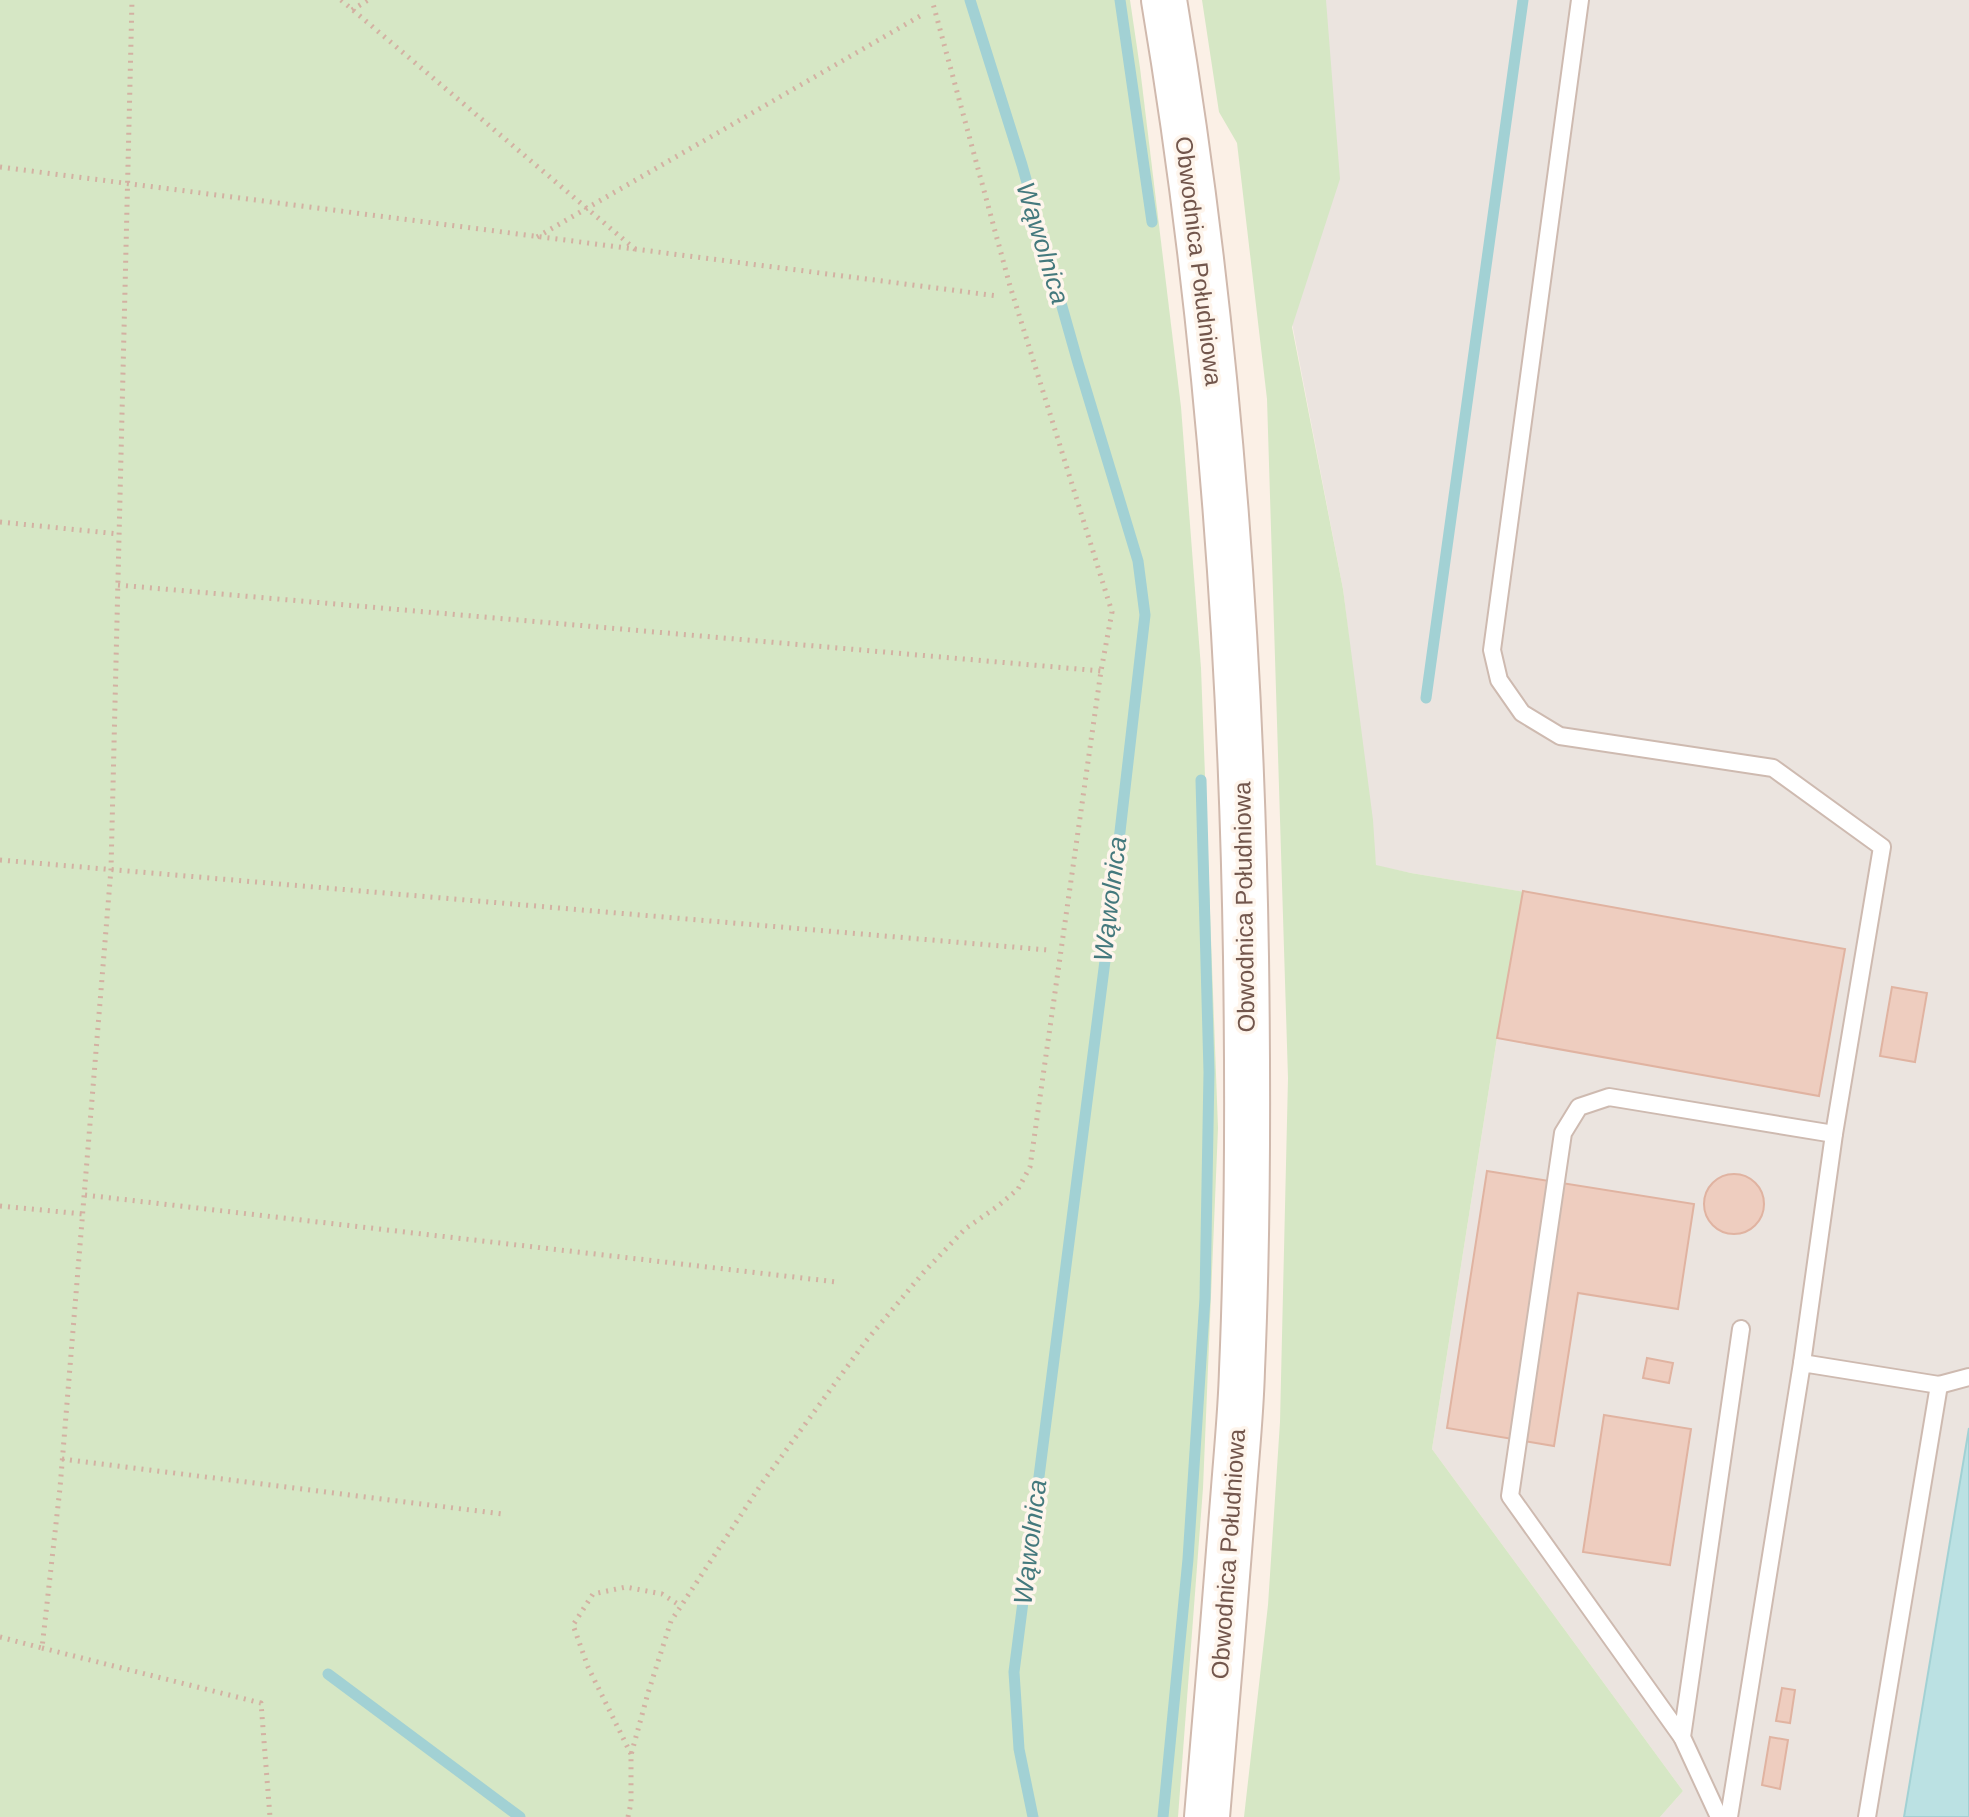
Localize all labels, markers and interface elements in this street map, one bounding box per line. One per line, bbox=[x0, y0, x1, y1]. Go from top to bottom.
street label: Obwodnica Południowa bbox=[1170, 135, 1228, 388]
water label: Wąwolnica bbox=[1010, 179, 1076, 307]
street label: Obwodnica Południowa bbox=[1228, 781, 1260, 1033]
water label: Wąwolnica bbox=[1087, 835, 1133, 963]
street label: Obwodnica Południowa bbox=[1206, 1427, 1250, 1680]
water label: Wąwolnica bbox=[1007, 1478, 1053, 1606]

